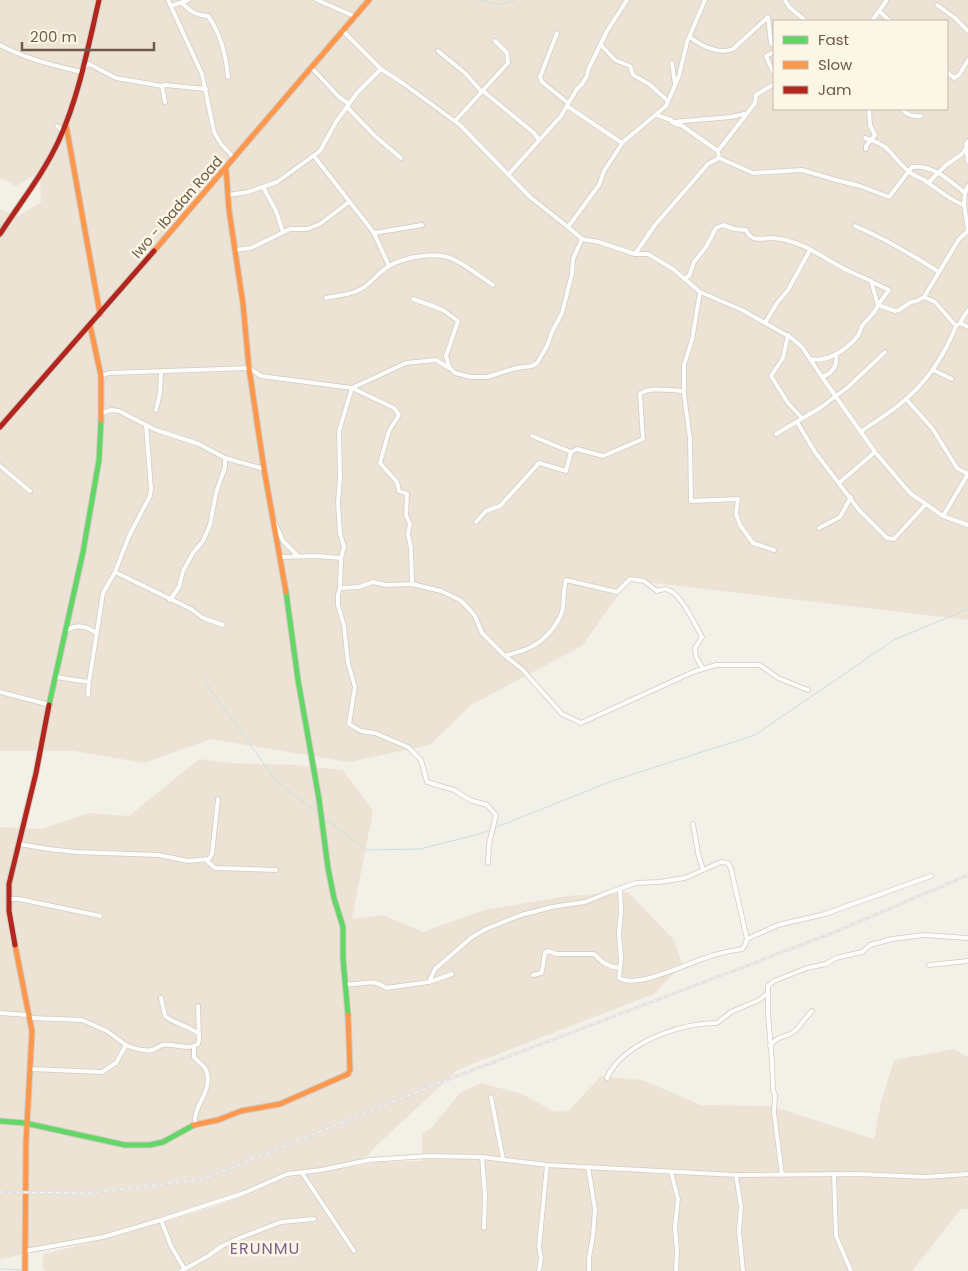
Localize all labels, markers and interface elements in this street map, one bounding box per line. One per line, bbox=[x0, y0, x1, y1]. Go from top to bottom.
scale bar bbox=[22, 20, 155, 52]
legend bbox=[773, 20, 948, 110]
text: 200 m bbox=[30, 26, 77, 47]
text: Fast bbox=[818, 29, 849, 50]
text: Slow bbox=[818, 54, 853, 75]
text: Jam bbox=[818, 79, 852, 100]
street label: Iwo - Ibadan Road bbox=[127, 152, 227, 262]
district label: ERUNMU bbox=[230, 1237, 300, 1260]

